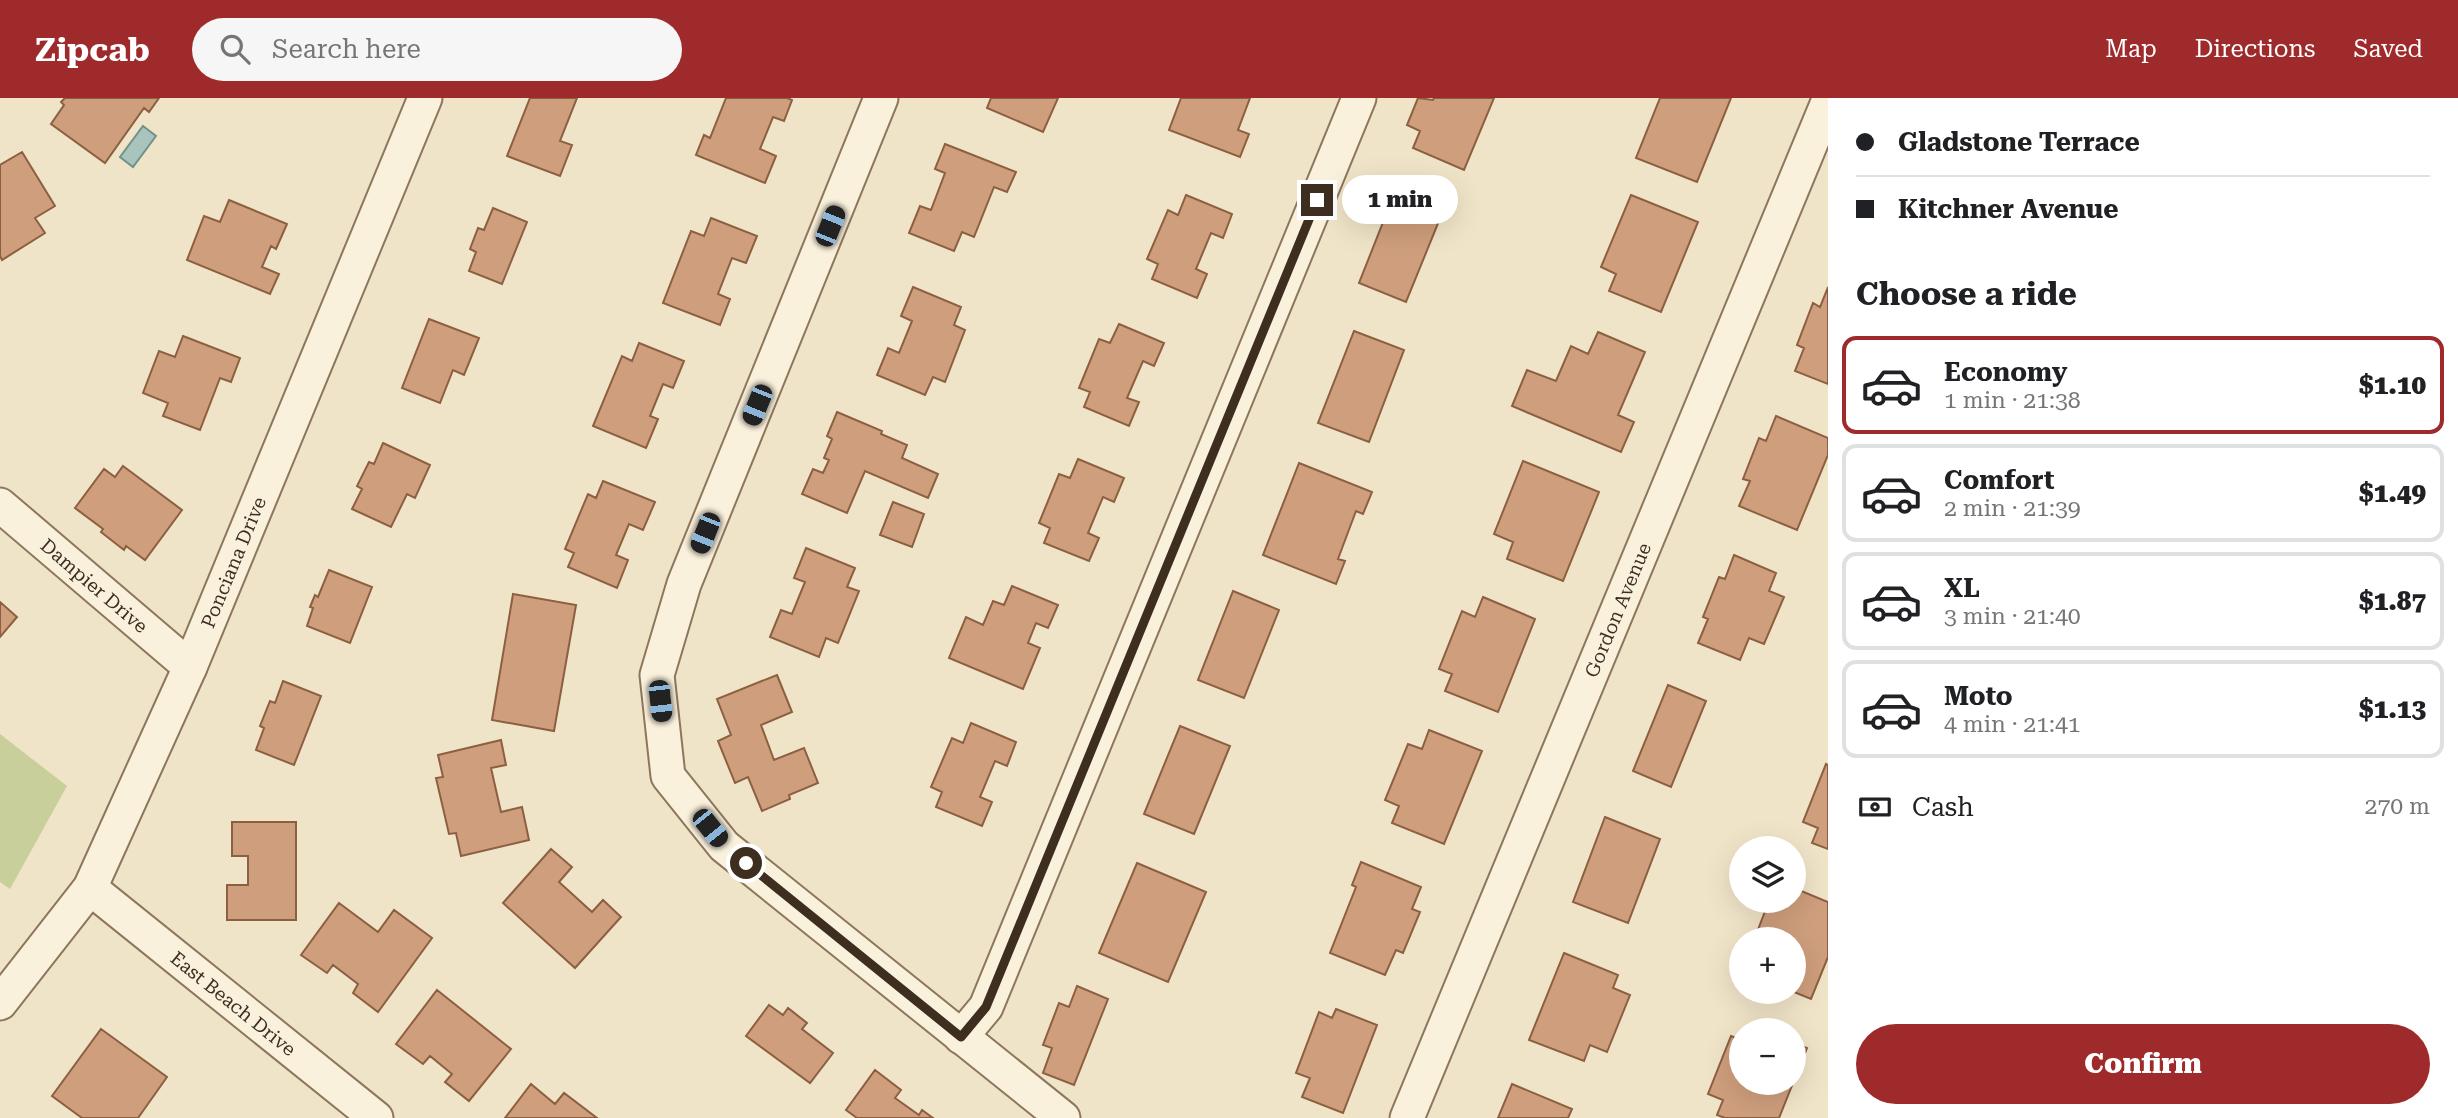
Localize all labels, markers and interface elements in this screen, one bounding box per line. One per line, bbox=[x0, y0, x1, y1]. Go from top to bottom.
search box bbox=[192, 18, 682, 81]
text: Zipcab bbox=[35, 30, 150, 69]
icon: search bbox=[216, 30, 254, 68]
text: Search here bbox=[272, 34, 421, 64]
text: Map bbox=[2105, 35, 2157, 63]
text: Directions bbox=[2195, 35, 2315, 63]
text: Saved bbox=[2353, 35, 2423, 63]
text: Gladstone Terrace bbox=[1898, 127, 2140, 157]
callout: 1 min bbox=[1342, 176, 1457, 224]
route end bbox=[1301, 184, 1333, 216]
text: 1 min bbox=[1368, 186, 1432, 213]
text: Kitchner Avenue bbox=[1898, 194, 2118, 224]
car bbox=[813, 203, 848, 249]
text: Choose a ride bbox=[1856, 275, 2077, 313]
icon: car bbox=[1860, 354, 1923, 417]
text: Economy bbox=[1944, 357, 2067, 387]
text: $1.10 bbox=[2359, 370, 2426, 400]
car bbox=[740, 382, 775, 428]
text: 1 min · 21:38 bbox=[1944, 387, 2081, 414]
icon: car bbox=[1860, 462, 1923, 525]
text: Comfort bbox=[1944, 465, 2054, 495]
text: $1.49 bbox=[2359, 478, 2426, 508]
street label: Ponciana Drive bbox=[196, 493, 271, 631]
text: 2 min · 21:39 bbox=[1944, 495, 2081, 522]
car bbox=[688, 510, 723, 556]
street label: Dampier Drive bbox=[36, 533, 153, 638]
street label: Gordon Avenue bbox=[1579, 539, 1656, 681]
icon: car bbox=[1860, 570, 1923, 633]
text: XL bbox=[1944, 573, 1980, 603]
text: $1.87 bbox=[2359, 586, 2426, 616]
text: 3 min · 21:40 bbox=[1944, 603, 2081, 630]
icon: car bbox=[1860, 678, 1923, 741]
car bbox=[648, 679, 673, 723]
text: Moto bbox=[1944, 681, 2013, 711]
text: $1.13 bbox=[2359, 694, 2426, 724]
text: 4 min · 21:41 bbox=[1944, 711, 2081, 738]
icon: cash bbox=[1856, 788, 1894, 826]
text: Cash bbox=[1912, 792, 1974, 822]
text: 270 m bbox=[2365, 793, 2430, 820]
car bbox=[689, 805, 732, 851]
map controls bbox=[1729, 836, 1806, 1095]
button: layers bbox=[1729, 836, 1806, 913]
route start bbox=[730, 847, 762, 879]
button: + bbox=[1729, 927, 1806, 1004]
street label: East Beach Drive bbox=[166, 946, 301, 1061]
button: − bbox=[1729, 1018, 1806, 1095]
button: Confirm bbox=[1856, 1024, 2430, 1104]

